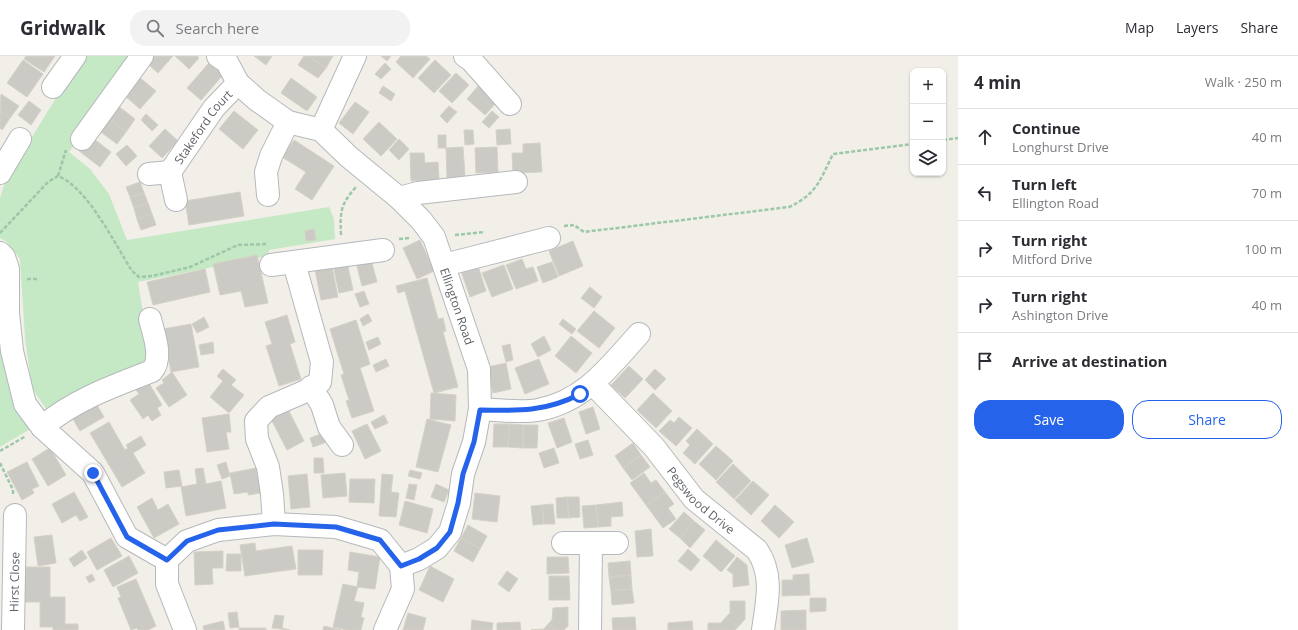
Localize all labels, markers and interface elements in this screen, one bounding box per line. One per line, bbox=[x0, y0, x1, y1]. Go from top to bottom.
search box bbox=[130, 10, 410, 46]
text: Gridwalk bbox=[20, 15, 106, 41]
icon: search bbox=[144, 17, 166, 39]
text: Search here bbox=[176, 18, 259, 38]
text: Map bbox=[1125, 18, 1154, 37]
text: Layers bbox=[1176, 18, 1218, 37]
text: Share bbox=[1240, 18, 1278, 37]
map controls bbox=[910, 68, 946, 176]
button: + bbox=[910, 68, 946, 104]
text: 4 min bbox=[974, 71, 1021, 94]
text: Walk · 250 m bbox=[1205, 73, 1282, 91]
street label: Stakeford Court bbox=[170, 86, 236, 167]
button: − bbox=[910, 104, 946, 140]
text: Continue bbox=[1012, 118, 1080, 138]
icon: ahead bbox=[974, 126, 996, 148]
text: 40 m bbox=[1252, 128, 1282, 146]
text: Longhurst Drive bbox=[1012, 138, 1109, 156]
button: layers bbox=[910, 140, 946, 176]
text: Turn left bbox=[1012, 174, 1077, 194]
icon: left bbox=[974, 182, 996, 204]
text: 70 m bbox=[1252, 184, 1282, 202]
text: Ellington Road bbox=[1012, 194, 1099, 212]
text: Turn right bbox=[1012, 230, 1087, 250]
icon: right bbox=[974, 238, 996, 260]
text: 100 m bbox=[1244, 240, 1282, 258]
text: Mitford Drive bbox=[1012, 250, 1092, 268]
street label: Ellington Road bbox=[437, 265, 479, 347]
text: Turn right bbox=[1012, 286, 1087, 306]
icon: right bbox=[974, 294, 996, 316]
text: 40 m bbox=[1252, 296, 1282, 314]
text: Ashington Drive bbox=[1012, 306, 1108, 324]
icon: arrive bbox=[974, 350, 996, 372]
text: Arrive at destination bbox=[1012, 351, 1167, 371]
route start bbox=[571, 385, 589, 403]
button: Save bbox=[974, 400, 1124, 439]
button: Share bbox=[1132, 400, 1282, 439]
street label: Pegswood Drive bbox=[663, 463, 739, 538]
route end bbox=[84, 464, 102, 482]
street label: Hirst Close bbox=[5, 552, 23, 612]

